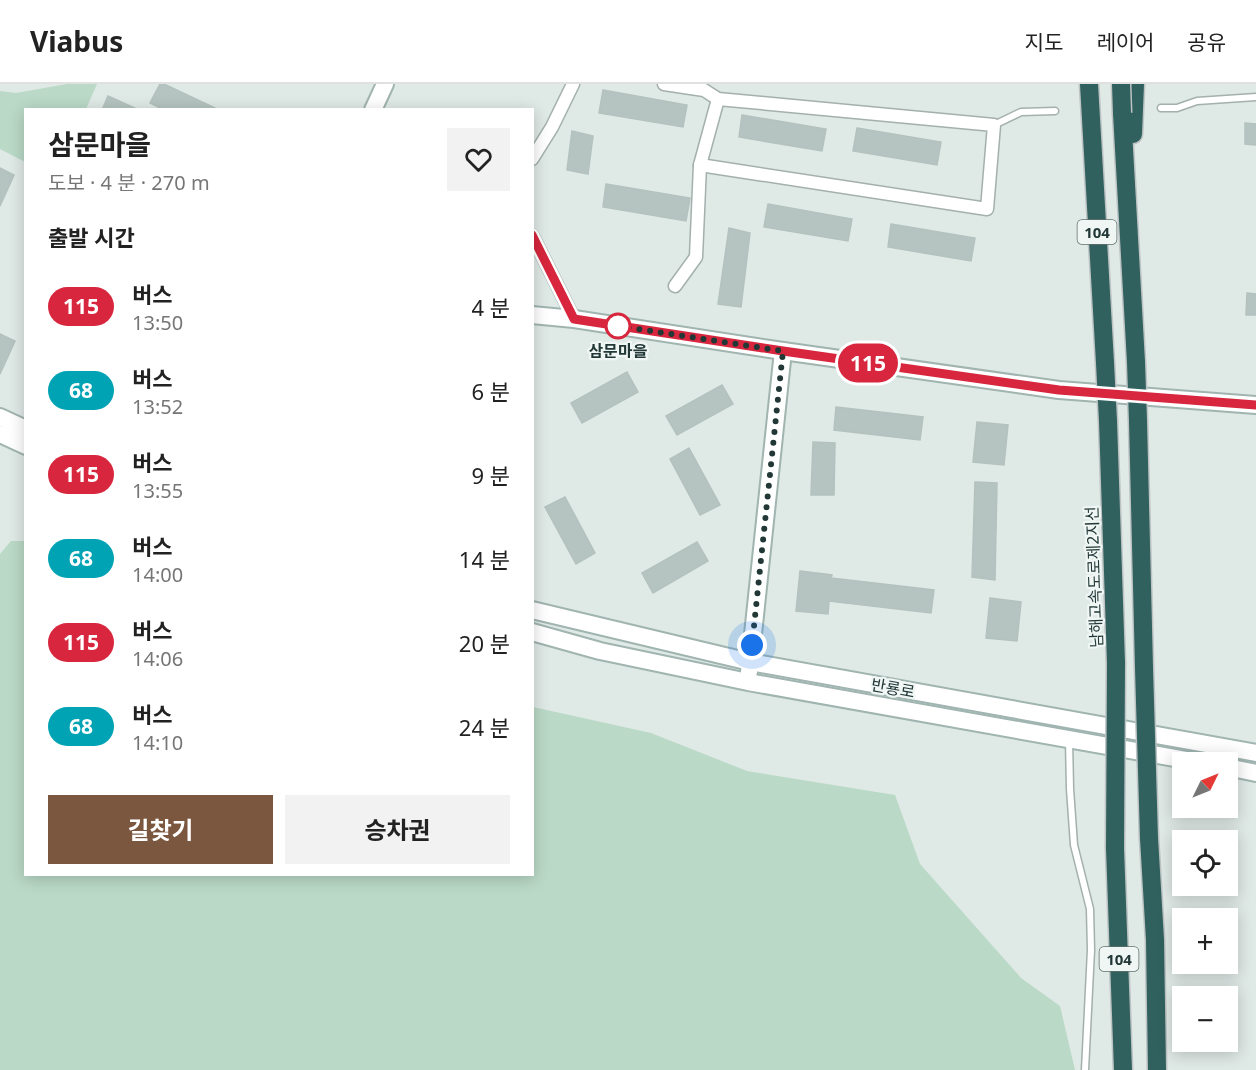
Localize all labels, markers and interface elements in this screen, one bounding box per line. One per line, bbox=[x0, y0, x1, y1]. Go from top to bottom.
text: Viabus bbox=[30, 22, 123, 60]
text: 지도 bbox=[1025, 28, 1063, 56]
text: 레이어 bbox=[1096, 28, 1154, 56]
text: 공유 bbox=[1187, 28, 1226, 56]
text: 삼문마을 bbox=[48, 125, 151, 163]
button: heart bbox=[447, 128, 510, 191]
text: 도보 · 4 분 · 270 m bbox=[48, 169, 210, 196]
road number: 104 bbox=[1078, 220, 1116, 244]
text: 출발 시간 bbox=[48, 222, 135, 252]
text: 버스 bbox=[132, 279, 172, 309]
text: 115 bbox=[63, 292, 99, 320]
text: 4 분 bbox=[471, 292, 510, 322]
text: 13:50 bbox=[132, 309, 183, 336]
marker: 삼문마을 bbox=[605, 313, 631, 339]
place label: 삼문마을 bbox=[589, 340, 648, 362]
line badge: 115 bbox=[834, 344, 902, 382]
text: 115 bbox=[850, 349, 886, 377]
text: 버스 bbox=[132, 363, 172, 393]
text: 68 bbox=[69, 376, 93, 404]
text: 6 분 bbox=[471, 376, 510, 406]
text: 13:52 bbox=[132, 393, 183, 420]
text: 버스 bbox=[132, 447, 172, 477]
text: 115 bbox=[63, 460, 99, 488]
text: 9 분 bbox=[471, 460, 510, 490]
text: 13:55 bbox=[132, 477, 183, 504]
street label: 남해고속도로제2지선 bbox=[1081, 506, 1107, 648]
text: 버스 bbox=[132, 531, 172, 561]
text: 68 bbox=[69, 544, 93, 572]
text: 14 분 bbox=[459, 544, 510, 574]
text: 14:00 bbox=[132, 561, 183, 588]
text: 버스 bbox=[132, 615, 172, 645]
text: 115 bbox=[63, 628, 99, 656]
text: 20 분 bbox=[459, 628, 510, 658]
your location bbox=[737, 630, 767, 660]
text: 14:06 bbox=[132, 645, 183, 672]
street label: 반룡로 bbox=[869, 673, 917, 703]
text: 버스 bbox=[132, 699, 172, 729]
text: 68 bbox=[69, 712, 93, 740]
text: 24 분 bbox=[459, 712, 510, 742]
text: 14:10 bbox=[132, 729, 183, 756]
north arrow bbox=[1172, 752, 1238, 818]
map controls bbox=[1172, 752, 1238, 1052]
button: 길찾기 bbox=[48, 795, 273, 864]
button: 승차권 bbox=[285, 795, 510, 864]
button: locate bbox=[1172, 830, 1238, 896]
button: + bbox=[1172, 908, 1238, 974]
road number: 104 bbox=[1100, 947, 1138, 971]
button: − bbox=[1172, 986, 1238, 1052]

